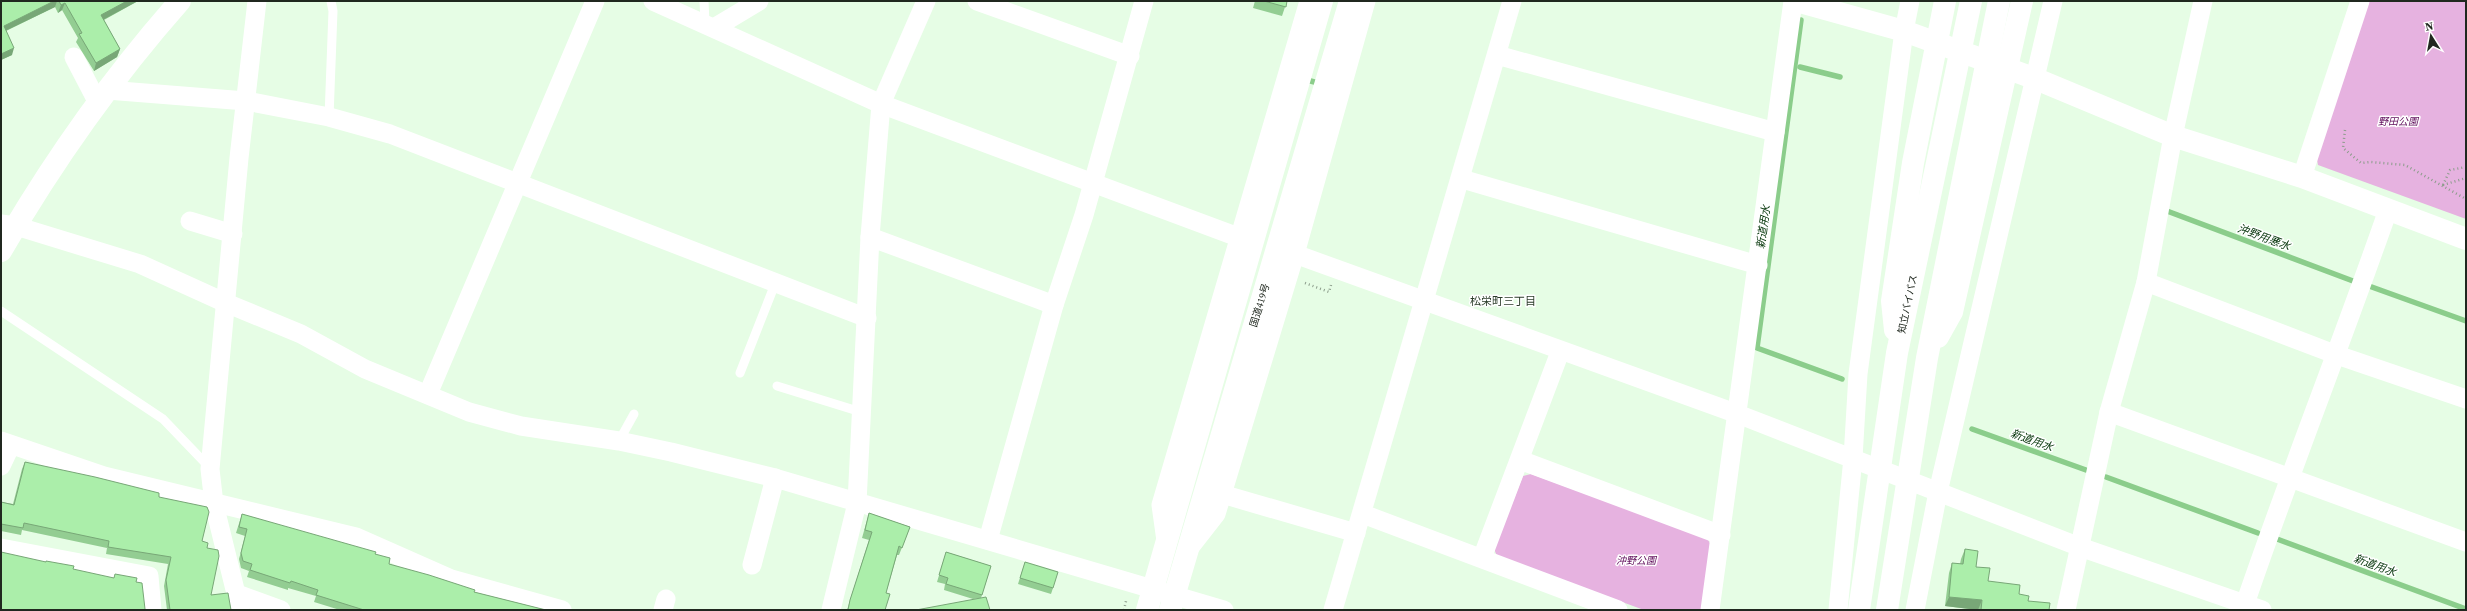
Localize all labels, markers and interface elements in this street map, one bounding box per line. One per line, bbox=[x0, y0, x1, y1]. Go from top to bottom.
north arrow bbox=[2411, 16, 2451, 56]
text: N bbox=[2424, 19, 2435, 35]
park label: 野田公園 bbox=[2378, 115, 2420, 128]
water label: 新道用水 bbox=[1753, 203, 1774, 250]
water label: 沖野用悪水 bbox=[2235, 221, 2293, 254]
street label: 知立バイパス bbox=[1895, 273, 1920, 335]
street label: 国道419号 bbox=[1247, 282, 1272, 329]
district label: 松栄町三丁目 bbox=[1470, 294, 1536, 309]
water label: 新道用水 bbox=[2009, 426, 2056, 455]
water label: 新道用水 bbox=[2352, 551, 2399, 580]
park label: 沖野公園 bbox=[1616, 554, 1658, 567]

